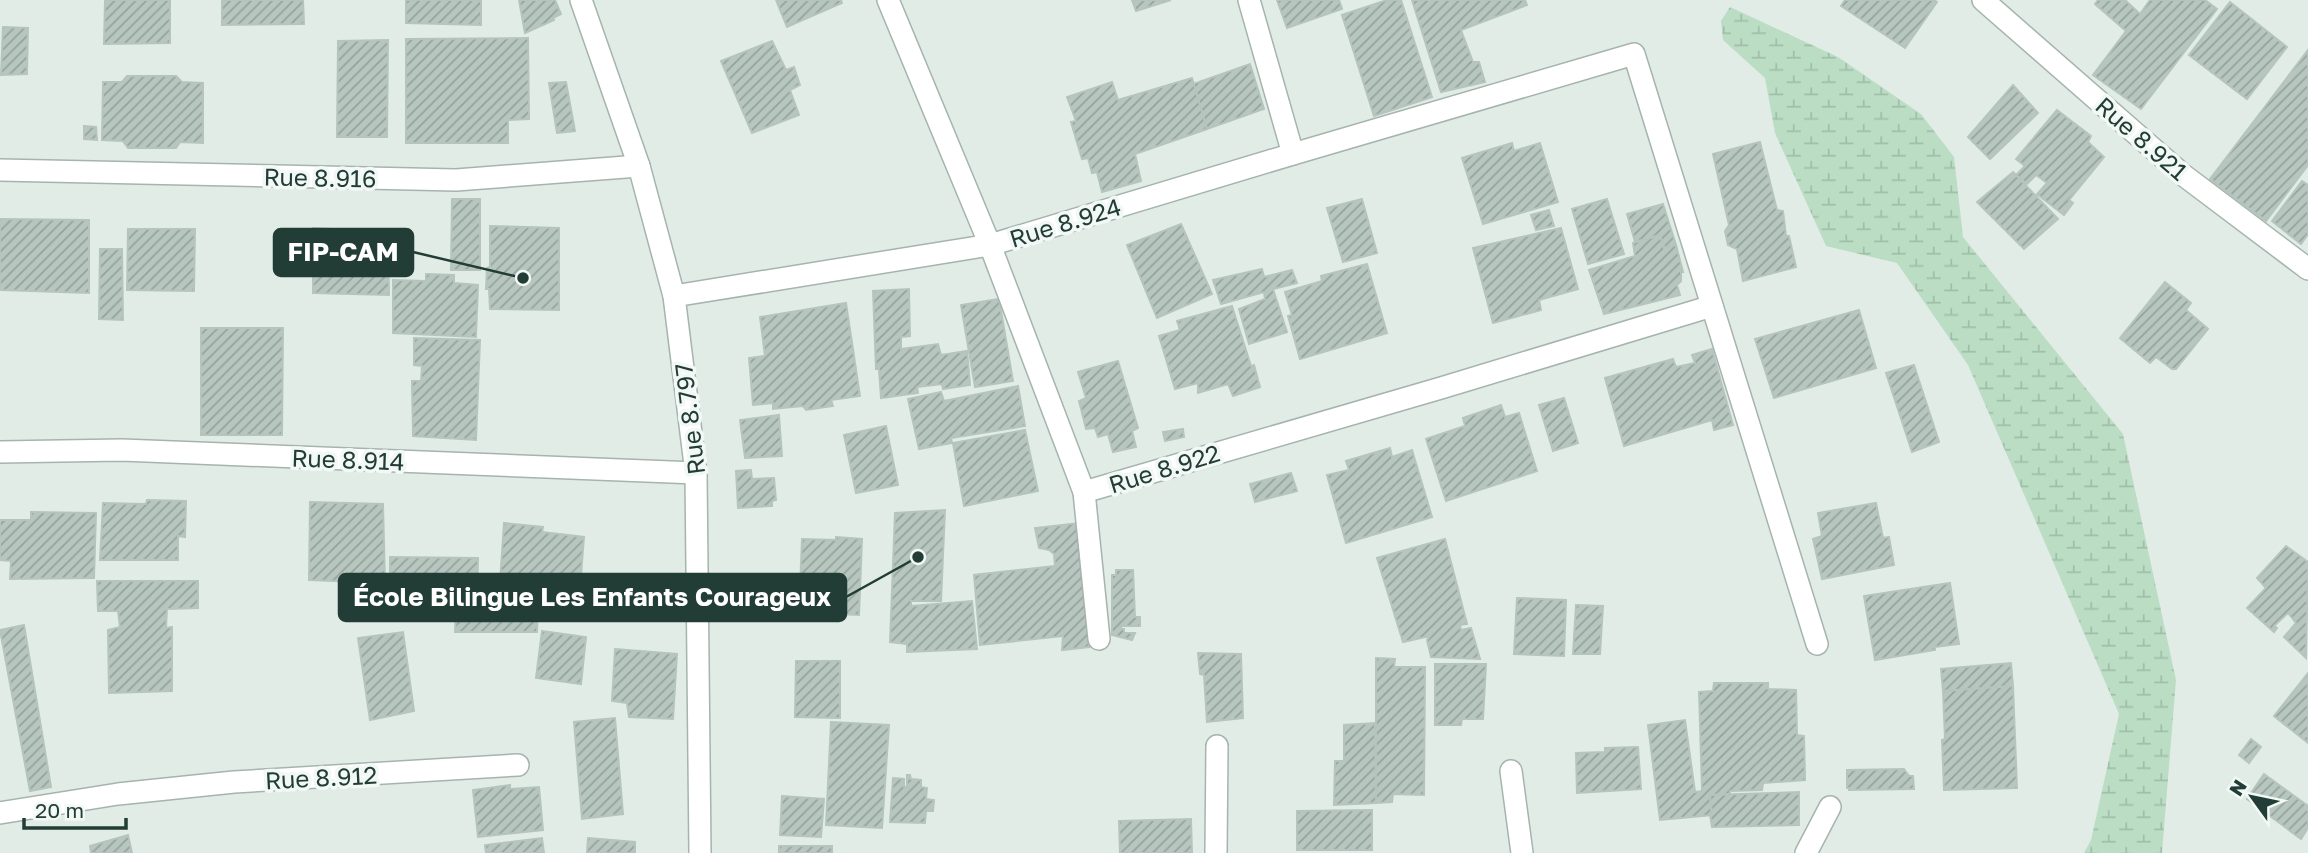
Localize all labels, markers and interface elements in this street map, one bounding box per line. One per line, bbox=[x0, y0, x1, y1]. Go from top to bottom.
street label: Rue 8.921 bbox=[2090, 90, 2194, 186]
street label: Rue 8.916 bbox=[263, 162, 377, 192]
street label: Rue 8.924 bbox=[1006, 191, 1124, 253]
callout: FIP-CAM bbox=[274, 229, 413, 276]
text: FIP-CAM bbox=[287, 236, 399, 267]
street label: Rue 8.797 bbox=[668, 362, 710, 476]
street label: Rue 8.922 bbox=[1105, 437, 1223, 499]
street label: Rue 8.914 bbox=[291, 443, 405, 475]
callout: École Bilingue Les Enfants Courageux bbox=[339, 574, 846, 621]
text: École Bilingue Les Enfants Courageux bbox=[353, 581, 831, 612]
street label: Rue 8.912 bbox=[264, 760, 378, 794]
north arrow bbox=[2217, 762, 2287, 832]
text: N bbox=[2224, 775, 2251, 800]
scale bar bbox=[24, 786, 126, 830]
text: 20 m bbox=[35, 797, 84, 823]

